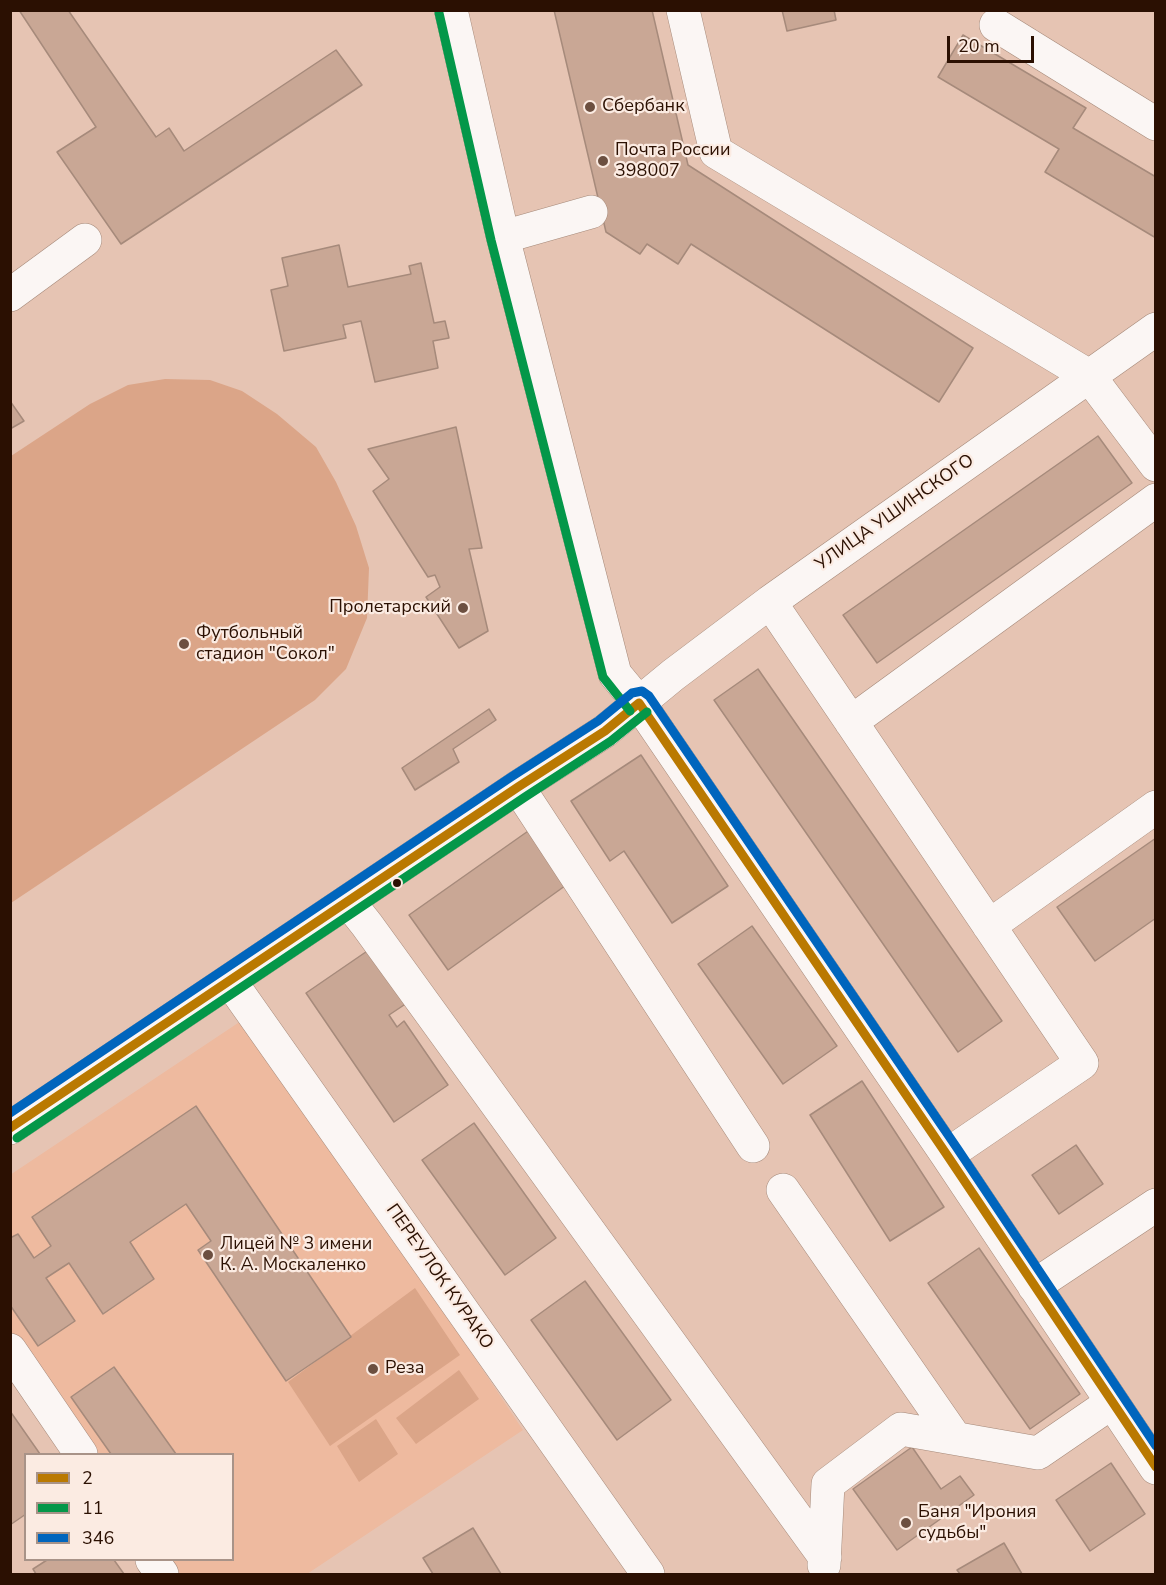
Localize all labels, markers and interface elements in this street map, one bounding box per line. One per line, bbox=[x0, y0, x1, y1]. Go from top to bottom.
scale bar bbox=[950, 24, 1037, 62]
text: 20 m bbox=[958, 34, 1000, 58]
place label: Сбербанк bbox=[602, 96, 685, 118]
marker: Сбербанк bbox=[583, 100, 597, 114]
place label: Почта России 398007 bbox=[615, 140, 730, 182]
marker: Почта России 398007 bbox=[596, 154, 610, 168]
street label: УЛИЦА УШИНСКОГО bbox=[812, 450, 978, 576]
place label: Пролетарский bbox=[329, 597, 451, 619]
marker: Пролетарский bbox=[456, 601, 470, 615]
place label: Футбольный стадион "Сокол" bbox=[196, 623, 335, 666]
marker: Футбольный стадион "Сокол" bbox=[177, 637, 191, 651]
unlabelled marker bbox=[391, 877, 403, 889]
street label: ПЕРЕУЛОК КУРАКО bbox=[381, 1200, 497, 1354]
place label: Лицей № 3 имени К. А. Москаленко bbox=[220, 1234, 372, 1276]
marker: Лицей № 3 имени К. А. Москаленко bbox=[201, 1248, 215, 1262]
place label: Реза bbox=[385, 1358, 425, 1380]
marker: Реза bbox=[366, 1362, 380, 1376]
legend bbox=[24, 1453, 234, 1561]
text: 2 bbox=[82, 1466, 93, 1490]
text: 11 bbox=[82, 1496, 104, 1520]
place label: Баня "Ирония судьбы" bbox=[918, 1502, 1036, 1544]
marker: Баня "Ирония судьбы" bbox=[899, 1516, 913, 1530]
text: 346 bbox=[82, 1526, 114, 1550]

